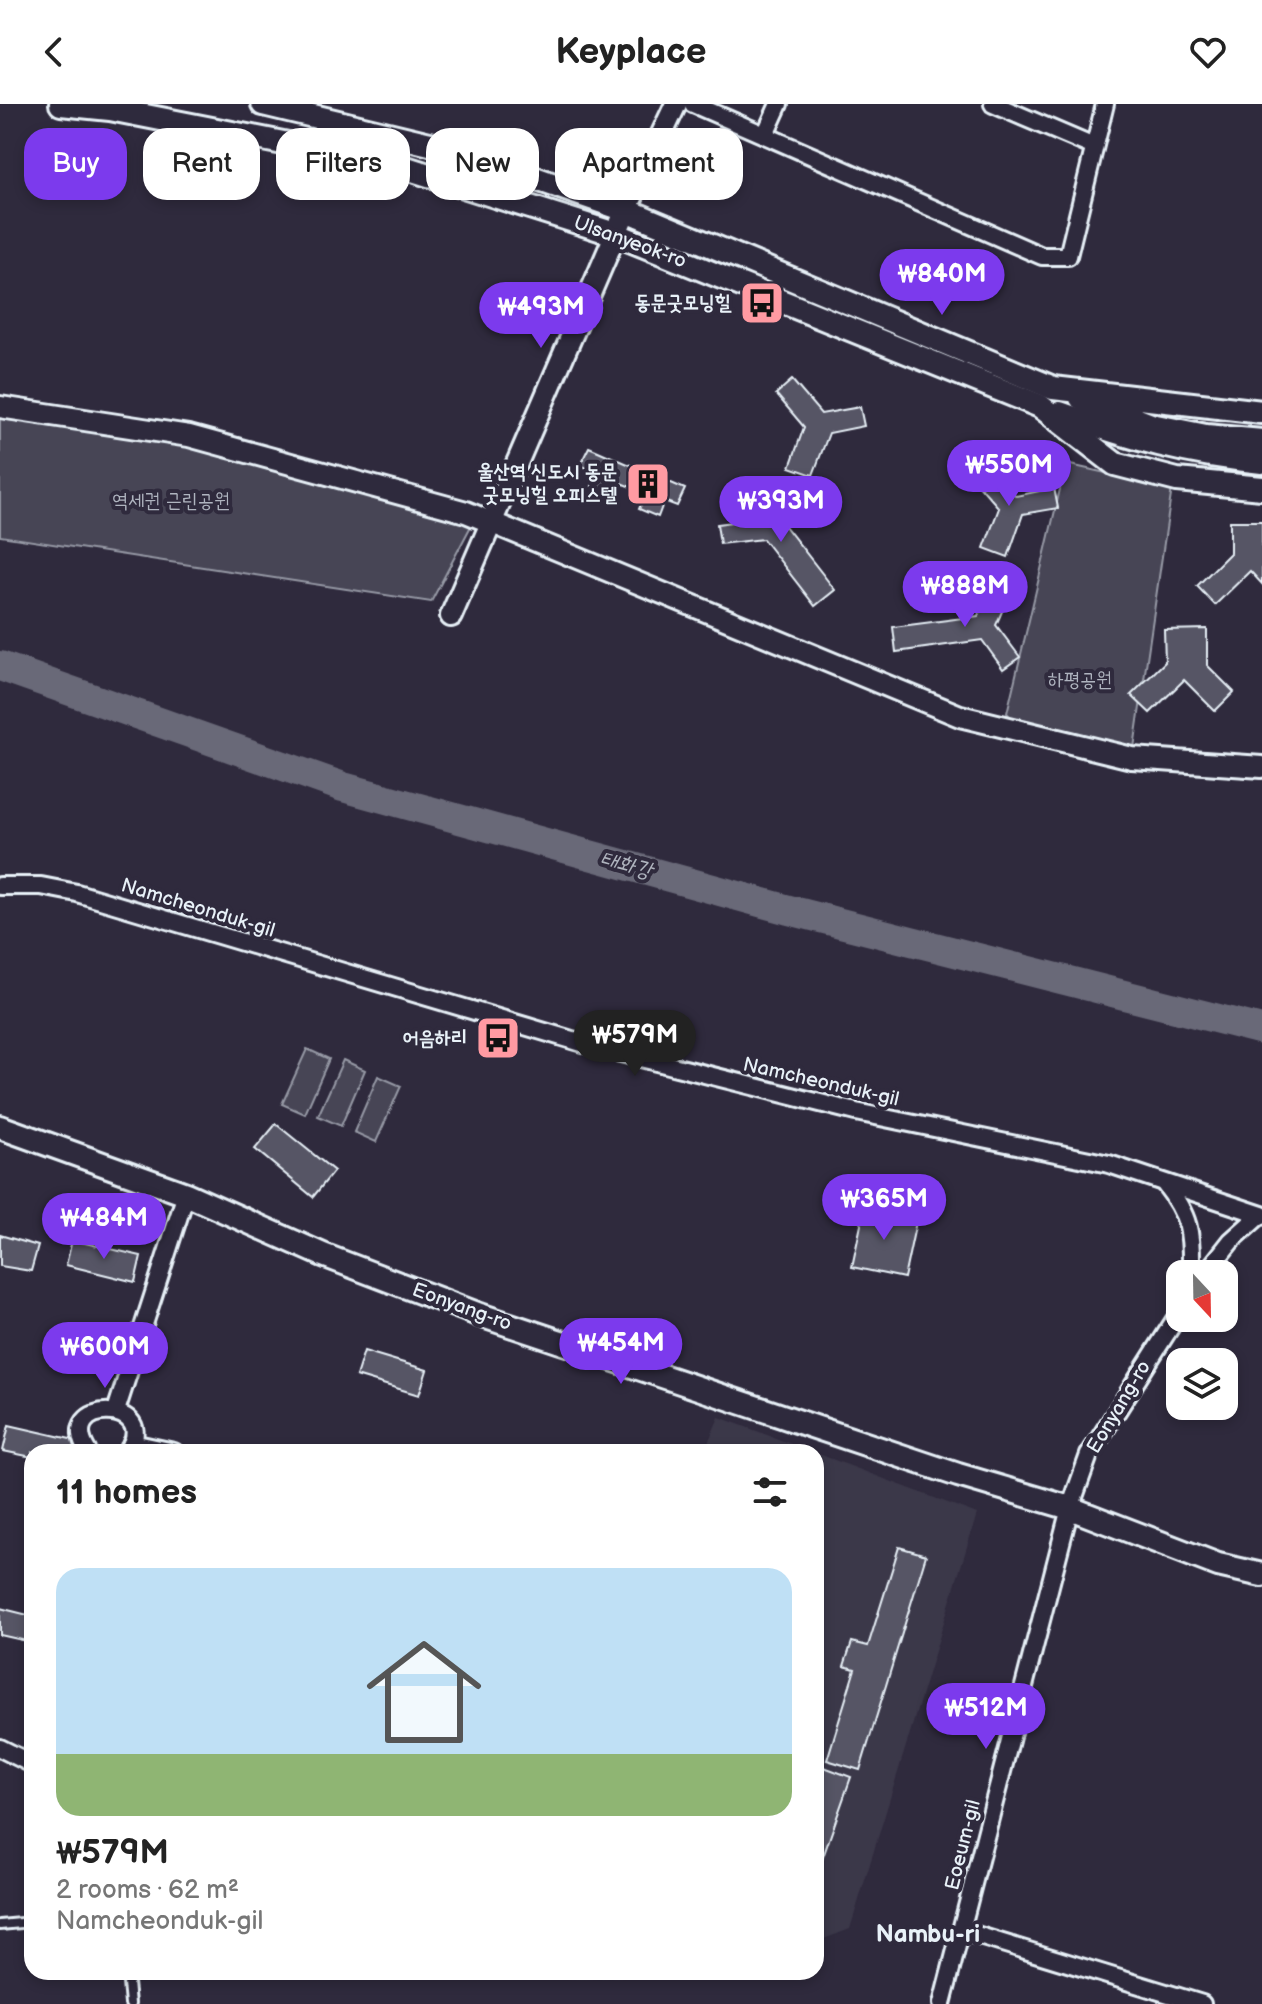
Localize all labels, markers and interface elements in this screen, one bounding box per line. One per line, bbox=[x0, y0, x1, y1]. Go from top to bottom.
icon: back bbox=[32, 30, 76, 74]
icon: heart bbox=[1186, 30, 1230, 74]
text: Keyplace bbox=[556, 31, 706, 74]
chip: Buy bbox=[24, 128, 127, 200]
chip: Rent bbox=[143, 128, 260, 200]
chip: Filters bbox=[276, 128, 410, 200]
chip: New bbox=[426, 128, 539, 200]
chip: Apartment bbox=[555, 128, 743, 200]
street label: Ulsanyeok-ro bbox=[570, 211, 690, 273]
pin: ₩840M bbox=[886, 249, 998, 317]
text: ₩840M bbox=[898, 259, 986, 290]
bus stop icon: 동문굿모닝힐 bbox=[738, 279, 786, 327]
pin: ₩493M bbox=[485, 282, 597, 350]
place label: 동문굿모닝힐 bbox=[634, 291, 732, 315]
text: ₩493M bbox=[497, 292, 585, 323]
pin: ₩550M bbox=[953, 440, 1065, 508]
text: ₩550M bbox=[965, 450, 1053, 481]
place label: 울산역 신도시 동문 굿모닝힐 오피스텔 bbox=[477, 460, 617, 507]
building icon: 울산역 신도시 동문 굿모닝힐 오피스텔 bbox=[624, 460, 672, 508]
pin: ₩393M bbox=[725, 476, 837, 544]
text: ₩393M bbox=[737, 486, 825, 517]
park label: 역세권 근린공원 bbox=[112, 489, 230, 513]
pin: ₩888M bbox=[909, 561, 1021, 629]
text: ₩888M bbox=[921, 571, 1009, 602]
park label: 하평공원 bbox=[1048, 668, 1112, 692]
water label: 태화강 bbox=[597, 845, 657, 886]
street label: Namcheonduk-gil bbox=[118, 873, 278, 943]
pin: ₩579M bbox=[579, 1010, 691, 1078]
bus stop icon: 어음하리 bbox=[474, 1014, 522, 1062]
text: ₩579M bbox=[592, 1020, 678, 1051]
place label: 어음하리 bbox=[403, 1026, 467, 1050]
street label: Namcheonduk-gil bbox=[741, 1052, 901, 1112]
pin: ₩365M bbox=[828, 1174, 940, 1242]
text: ₩365M bbox=[840, 1184, 928, 1215]
pin: ₩484M bbox=[48, 1193, 160, 1261]
text: ₩484M bbox=[60, 1203, 148, 1234]
north arrow bbox=[1166, 1260, 1238, 1332]
map controls bbox=[1166, 1260, 1238, 1420]
street label: Eonyang-ro bbox=[409, 1278, 515, 1336]
pin: ₩454M bbox=[565, 1318, 677, 1386]
pin: ₩600M bbox=[49, 1322, 161, 1390]
text: ₩454M bbox=[577, 1328, 665, 1359]
text: ₩600M bbox=[60, 1332, 150, 1363]
button: layers bbox=[1166, 1348, 1238, 1420]
street label: Eonyang-ro bbox=[1082, 1356, 1156, 1458]
icon: filters bbox=[748, 1470, 792, 1514]
text: 11 homes bbox=[56, 1472, 197, 1513]
icon: home bbox=[352, 1620, 496, 1764]
pin: ₩512M bbox=[930, 1683, 1042, 1751]
text: ₩512M bbox=[944, 1693, 1028, 1724]
street label: Eoeum-gil bbox=[940, 1797, 986, 1893]
text: ₩579M bbox=[56, 1832, 169, 1873]
text: 2 rooms · 62 m² bbox=[56, 1875, 239, 1906]
text: Namcheonduk-gil bbox=[56, 1906, 263, 1937]
district label: Nambu-ri bbox=[876, 1920, 980, 1949]

